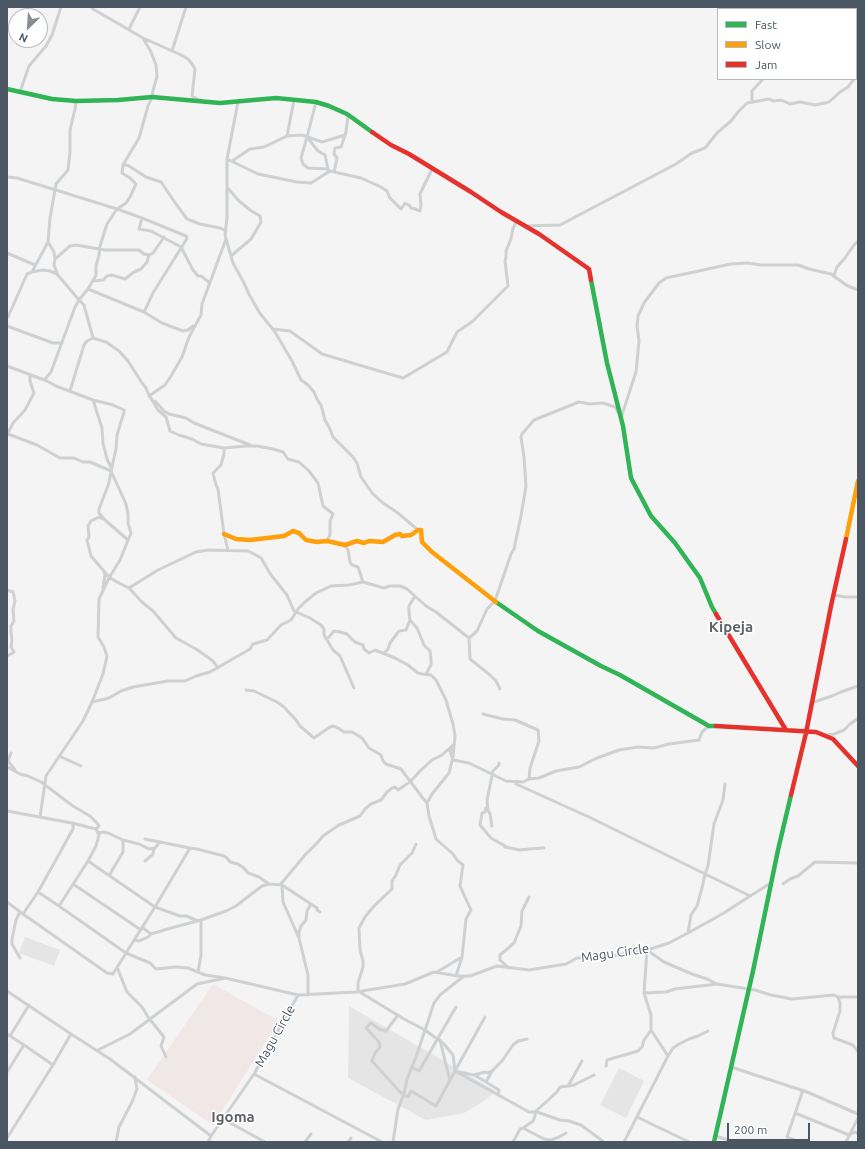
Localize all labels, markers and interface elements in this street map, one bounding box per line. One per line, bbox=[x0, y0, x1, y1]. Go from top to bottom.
north arrow bbox=[8, 8, 48, 48]
legend bbox=[717, 8, 857, 80]
text: Fast bbox=[755, 18, 777, 31]
text: N bbox=[17, 31, 30, 45]
text: Slow bbox=[755, 38, 781, 51]
text: Jam bbox=[755, 58, 777, 71]
district label: Kipeja bbox=[709, 618, 753, 636]
street label: Magu Circle bbox=[580, 941, 650, 965]
street label: Magu Circle bbox=[252, 1002, 298, 1070]
district label: Igoma bbox=[211, 1108, 255, 1126]
scale bar bbox=[729, 1115, 812, 1141]
text: 200 m bbox=[734, 1123, 767, 1136]

